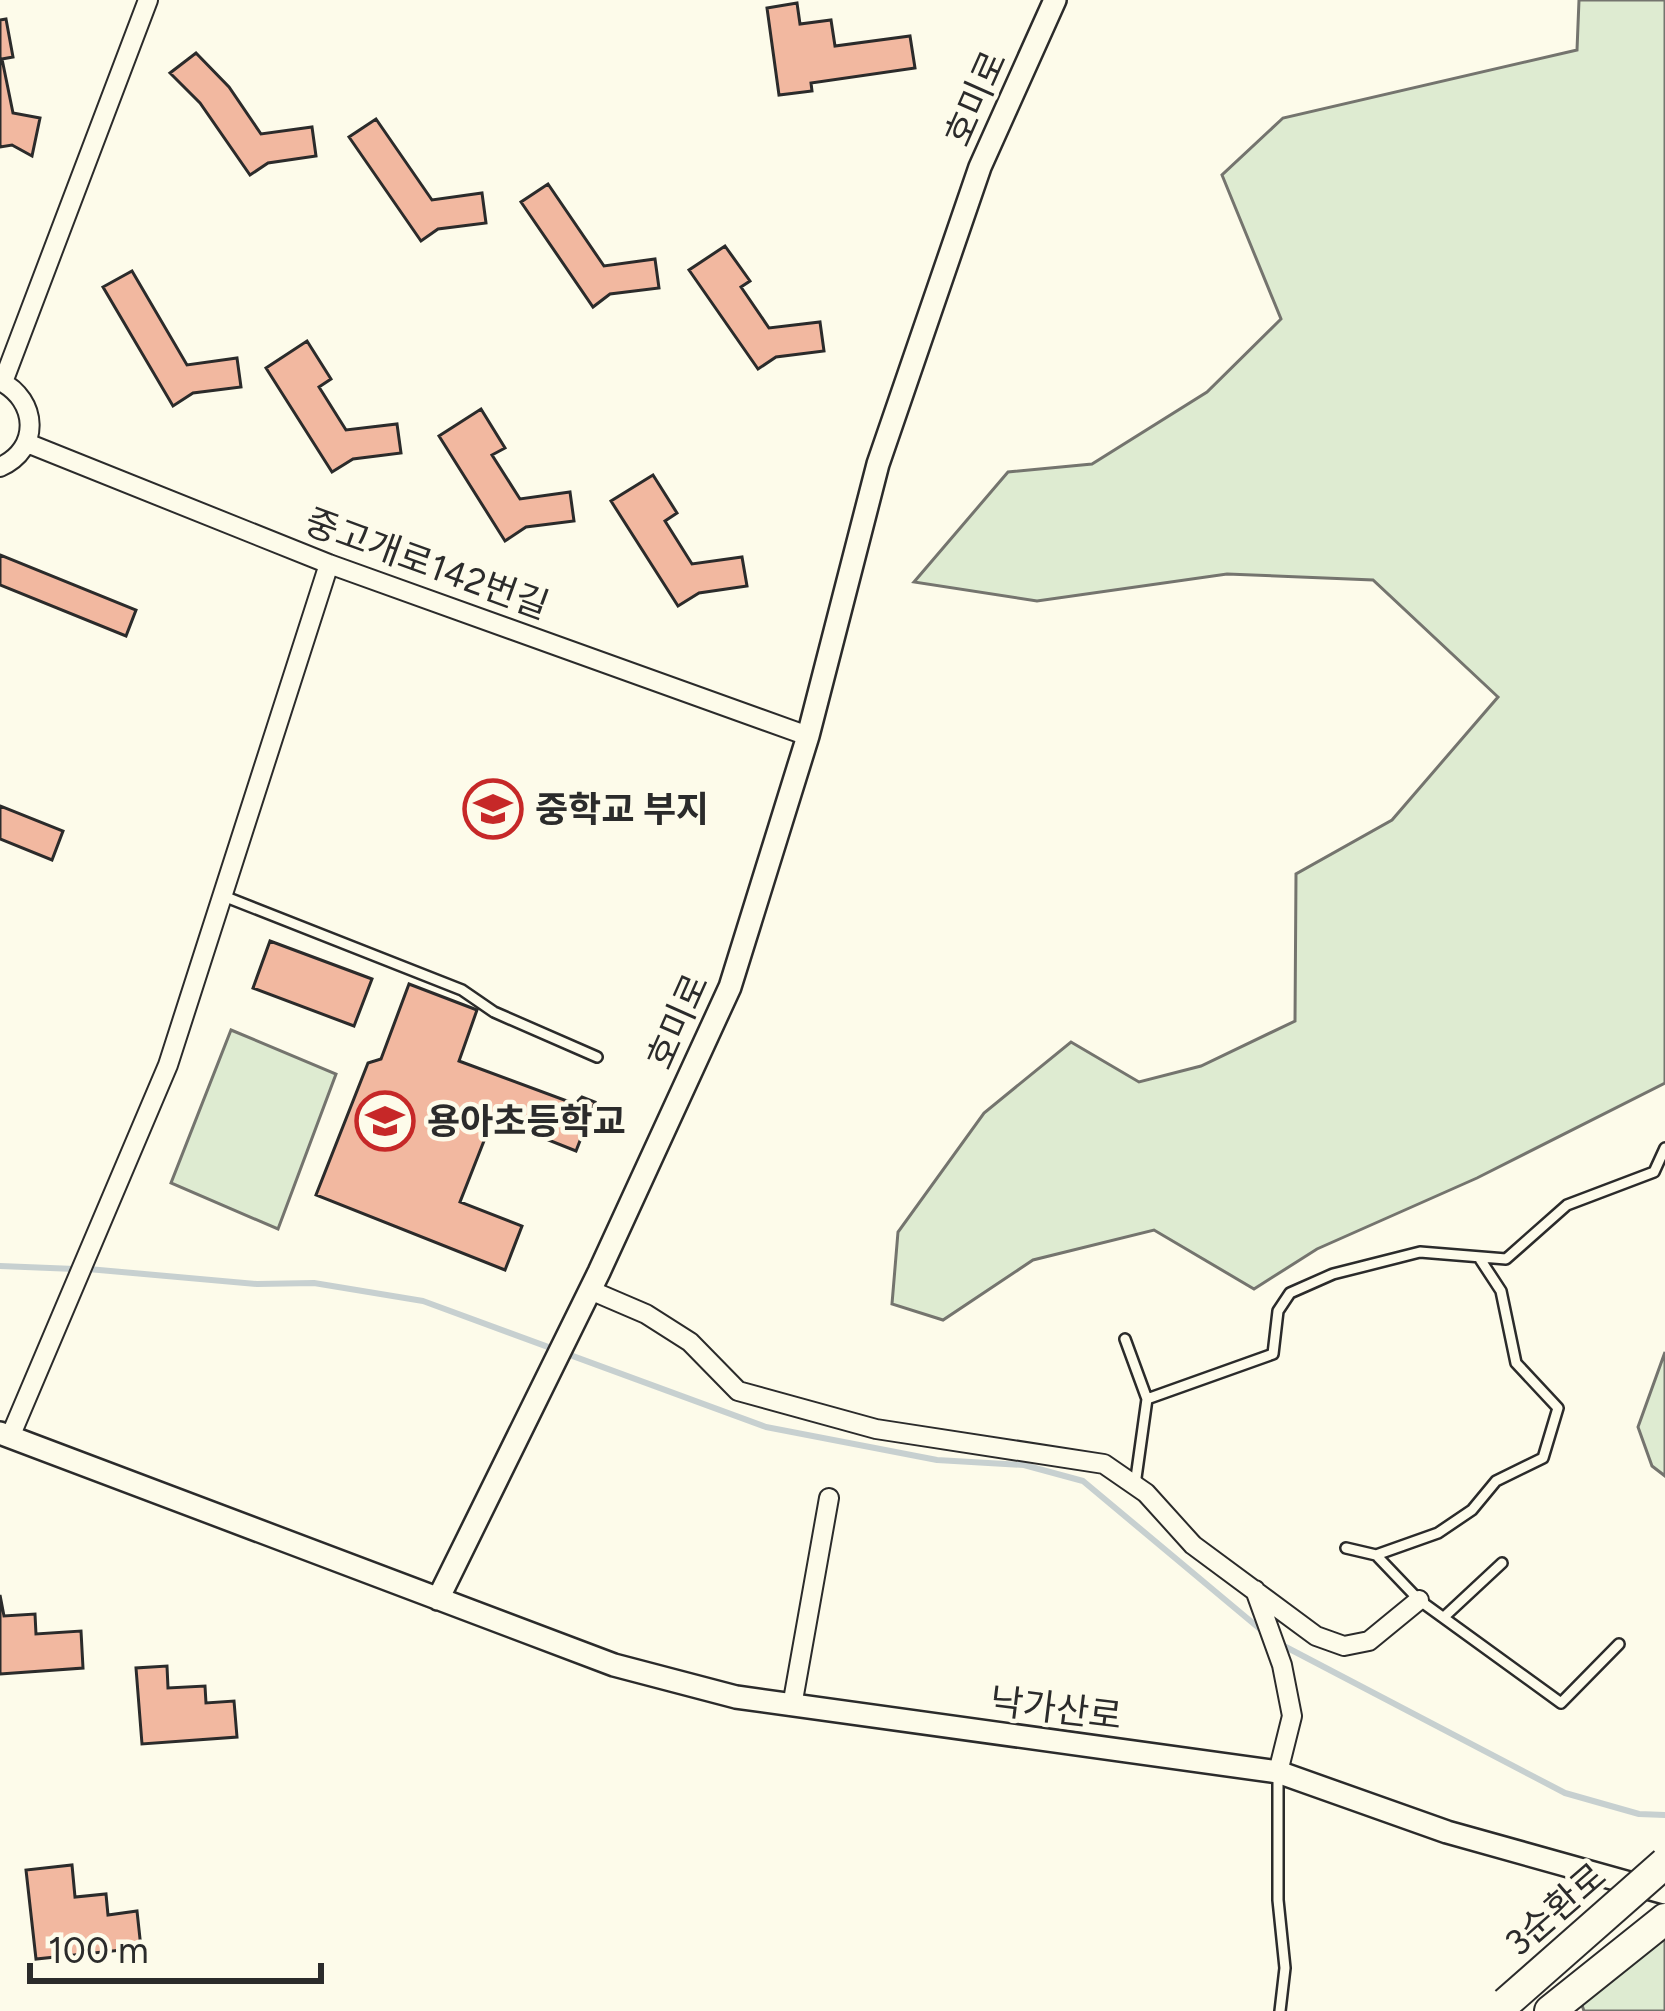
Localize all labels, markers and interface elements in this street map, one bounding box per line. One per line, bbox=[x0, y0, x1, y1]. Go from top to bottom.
street label: 호미로 bbox=[936, 44, 1015, 152]
street label: 중고개로142번길 bbox=[299, 499, 554, 627]
school or university icon: 중학교 부지 bbox=[462, 778, 524, 840]
place label: 중학교 부지 bbox=[535, 788, 709, 831]
street label: 호미로 bbox=[638, 967, 717, 1075]
school or university icon: 용아초등학교 bbox=[354, 1090, 416, 1152]
place label: 용아초등학교 bbox=[427, 1100, 626, 1143]
street label: 낙가산로 bbox=[988, 1679, 1124, 1738]
street label: 3순환로 bbox=[1496, 1854, 1614, 1965]
scale bar bbox=[30, 1909, 321, 1983]
text: 100 m bbox=[48, 1929, 149, 1972]

